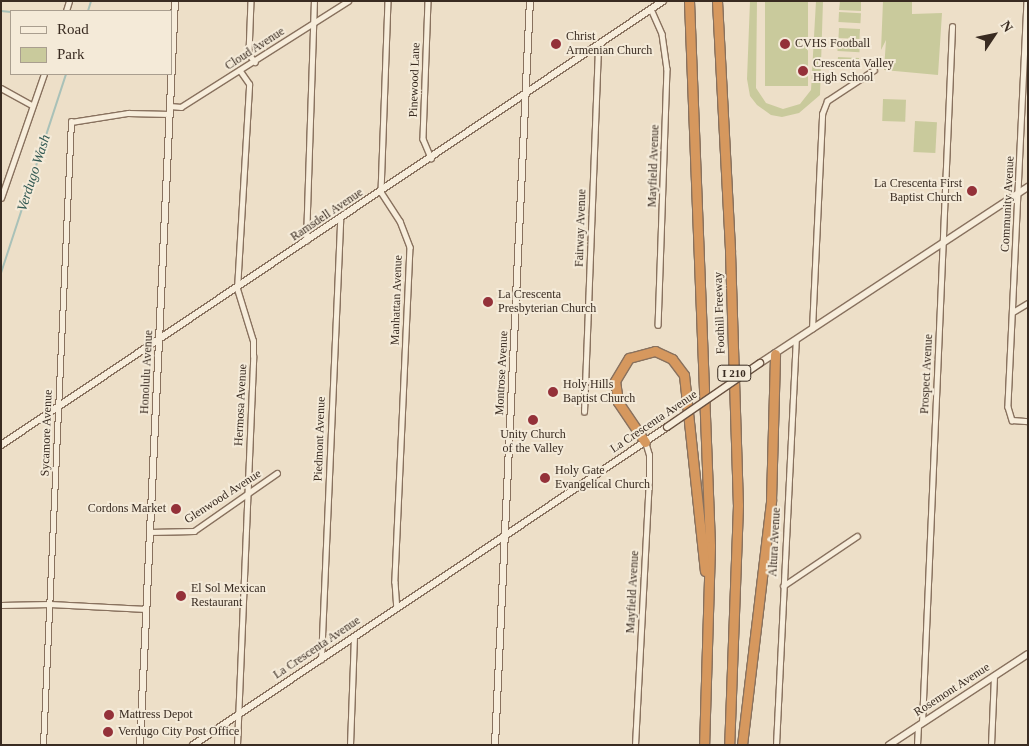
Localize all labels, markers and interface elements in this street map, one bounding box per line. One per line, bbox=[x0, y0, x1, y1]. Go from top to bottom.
legend bbox=[10, 10, 172, 75]
north arrow bbox=[969, 10, 1019, 60]
text: N bbox=[998, 18, 1016, 35]
text: Road bbox=[57, 21, 89, 37]
street label: Cloud Avenue bbox=[222, 24, 288, 74]
place label: Christ Armenian Church bbox=[566, 30, 652, 58]
place label: CVHS Football bbox=[795, 37, 870, 51]
marker: Christ Armenian Church bbox=[550, 38, 562, 50]
marker: CVHS Football bbox=[779, 38, 791, 50]
street label: Pinewood Lane bbox=[406, 42, 424, 118]
text: Park bbox=[57, 46, 85, 62]
place label: Crescenta Valley High School bbox=[813, 57, 894, 85]
marker: Crescenta Valley High School bbox=[797, 65, 809, 77]
street label: Mayfield Avenue bbox=[645, 124, 663, 208]
water label: Verdugo Wash bbox=[14, 133, 54, 213]
street label: Community Avenue bbox=[998, 155, 1018, 253]
place label: La Crescenta First Baptist Church bbox=[874, 177, 962, 205]
street label: Ramsdell Avenue bbox=[288, 185, 366, 245]
marker: La Crescenta First Baptist Church bbox=[966, 185, 978, 197]
street label: Fairway Avenue bbox=[572, 188, 590, 268]
street label: Manhattan Avenue bbox=[388, 254, 406, 346]
street label: Foothill Freeway bbox=[711, 272, 729, 354]
place label: La Crescenta Presbyterian Church bbox=[498, 288, 596, 316]
marker: La Crescenta Presbyterian Church bbox=[482, 296, 494, 308]
street label: Honolulu Avenue bbox=[138, 329, 156, 415]
street label: Montrose Avenue bbox=[493, 330, 511, 416]
street label: Prospect Avenue bbox=[918, 333, 936, 415]
street label: Hermosa Avenue bbox=[232, 363, 250, 447]
road number: I 210 bbox=[716, 364, 752, 382]
place label: Holy Hills Baptist Church bbox=[563, 378, 635, 406]
marker: Holy Hills Baptist Church bbox=[547, 386, 559, 398]
street label: La Crescenta Avenue bbox=[608, 387, 700, 457]
street label: Sycamore Avenue bbox=[38, 389, 56, 477]
street label: Piedmont Avenue bbox=[311, 396, 329, 482]
marker: Unity Church of the Valley bbox=[527, 414, 539, 426]
place label: Unity Church of the Valley bbox=[500, 428, 566, 456]
place label: Holy Gate Evangelical Church bbox=[555, 464, 650, 492]
street label: Glenwood Avenue bbox=[182, 467, 264, 527]
marker: Holy Gate Evangelical Church bbox=[539, 472, 551, 484]
place label: Cordons Market bbox=[88, 502, 166, 516]
marker: Cordons Market bbox=[170, 503, 182, 515]
street label: Altura Avenue bbox=[766, 507, 784, 577]
street label: Mayfield Avenue bbox=[624, 550, 642, 634]
place label: El Sol Mexican Restaurant bbox=[191, 582, 266, 610]
marker: El Sol Mexican Restaurant bbox=[175, 590, 187, 602]
street label: La Crescenta Avenue bbox=[271, 613, 363, 683]
street label: Rosemont Avenue bbox=[911, 660, 993, 720]
place label: Mattress Depot bbox=[119, 708, 193, 722]
marker: Mattress Depot bbox=[103, 709, 115, 721]
place label: Verdugo City Post Office bbox=[118, 725, 239, 739]
marker: Verdugo City Post Office bbox=[102, 726, 114, 738]

